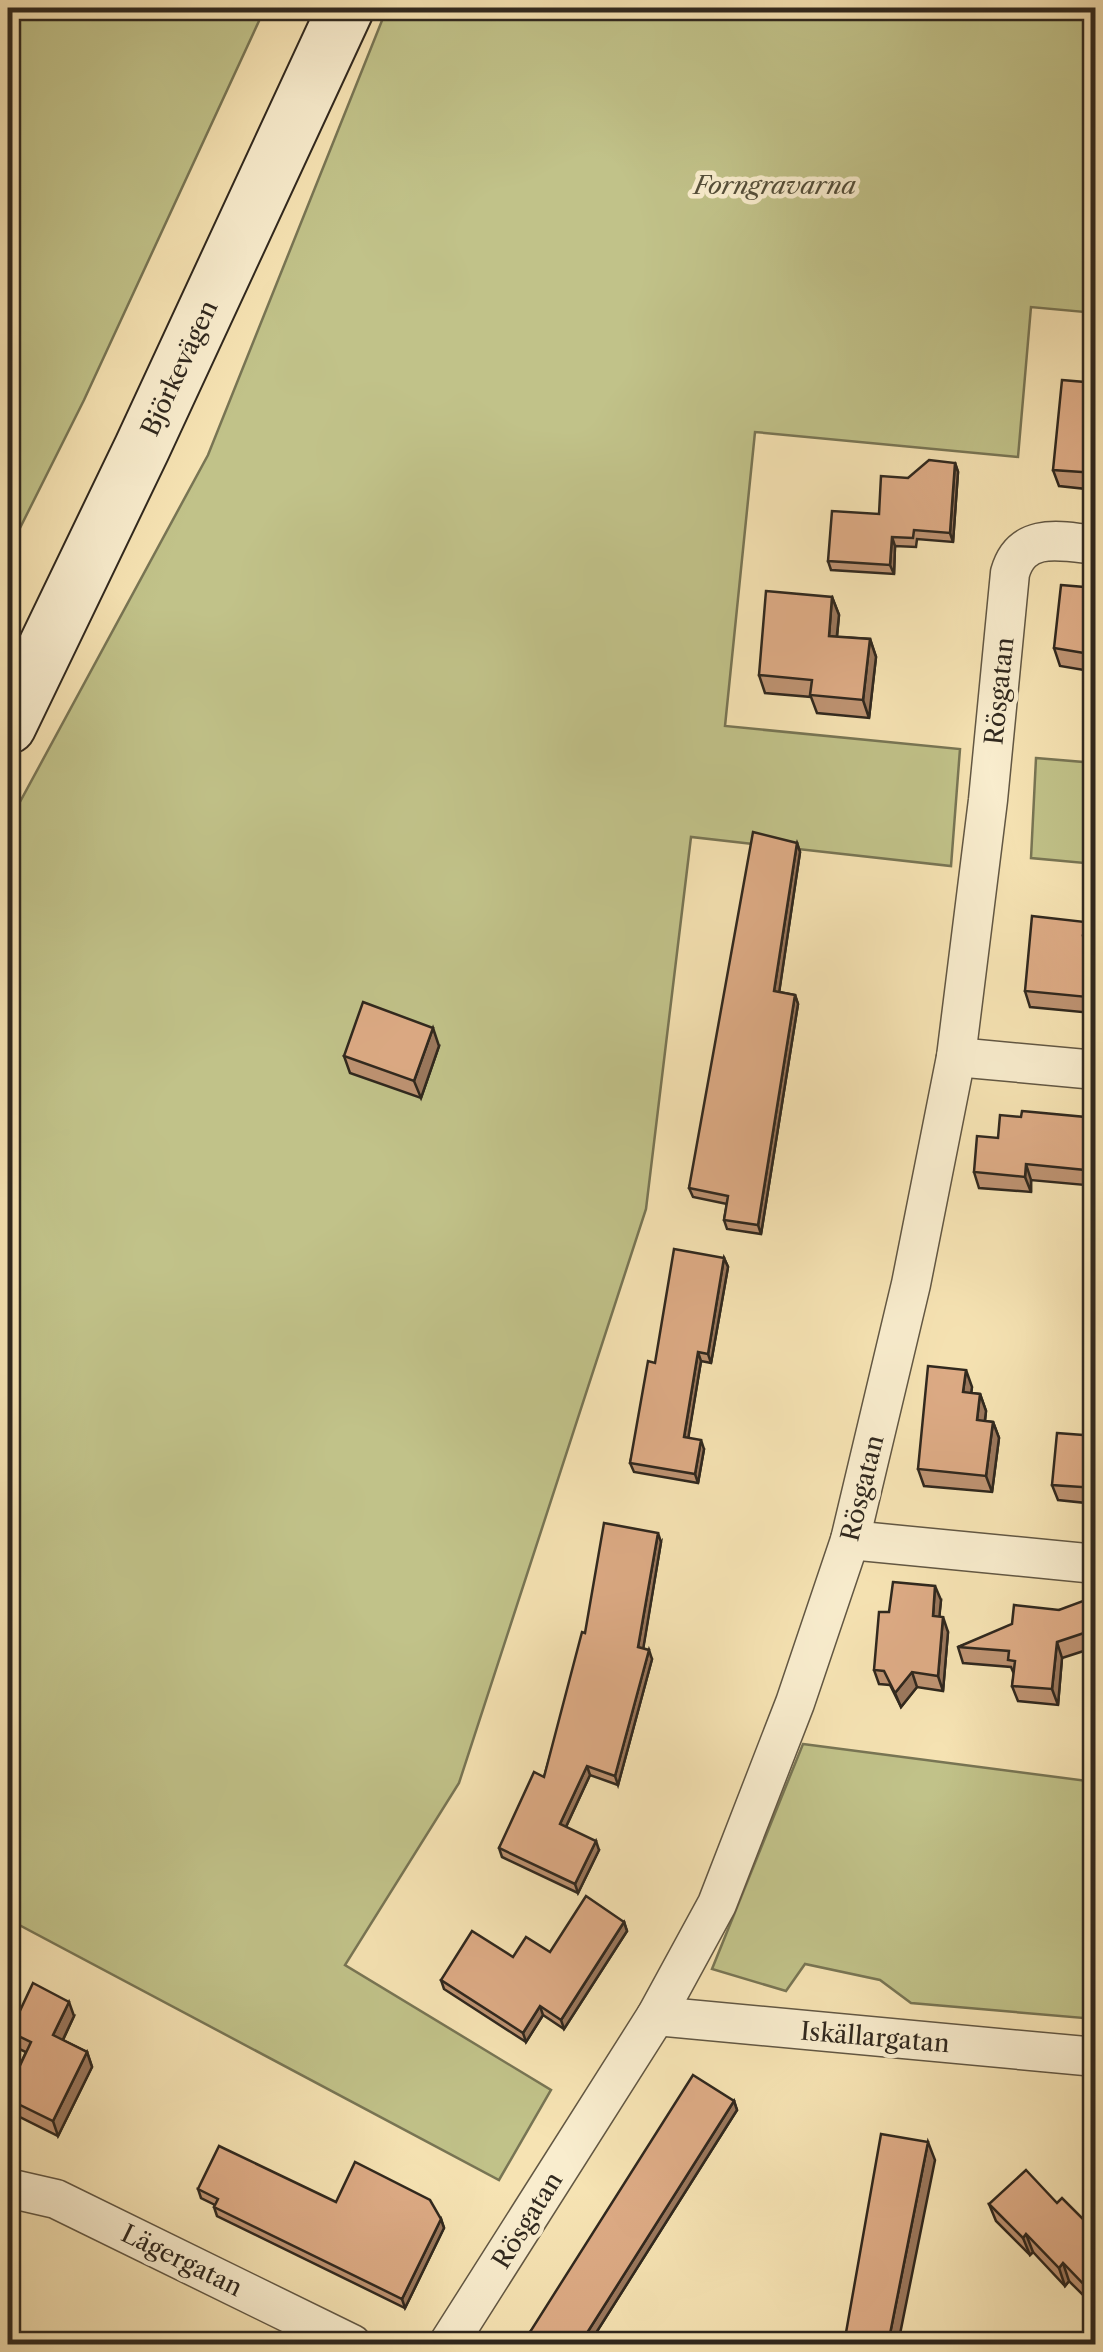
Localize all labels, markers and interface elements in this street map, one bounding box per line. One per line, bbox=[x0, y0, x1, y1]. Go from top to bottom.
park label: Forngravarna bbox=[692, 170, 856, 201]
street label: Björkevägen bbox=[135, 295, 225, 441]
street label: Rösgatan bbox=[978, 635, 1021, 747]
street label: Rösgatan bbox=[834, 1432, 891, 1544]
street label: Iskällargatan bbox=[799, 2016, 951, 2059]
street label: Rösgatan bbox=[486, 2166, 569, 2274]
street label: Lägergatan bbox=[116, 2218, 248, 2303]

